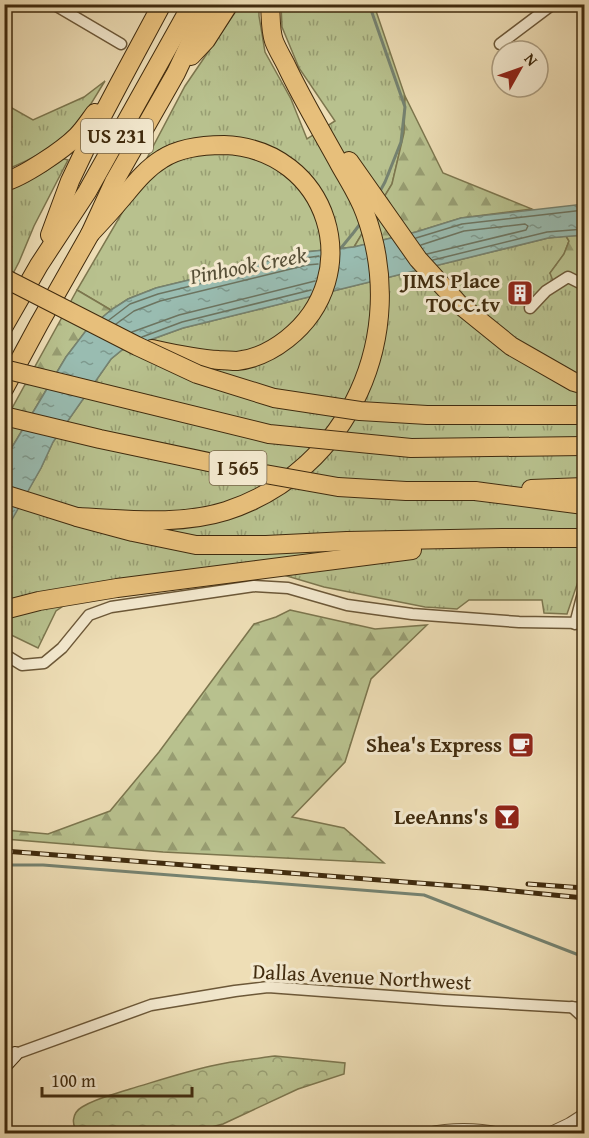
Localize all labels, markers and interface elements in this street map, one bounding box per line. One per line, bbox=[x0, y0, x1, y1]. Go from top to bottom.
north arrow bbox=[490, 39, 550, 99]
text: N bbox=[519, 48, 544, 71]
road number: US 231 bbox=[81, 119, 153, 153]
water label: Pinhook Creek bbox=[186, 238, 310, 292]
place label: JIMS Place TOCC.tv bbox=[399, 265, 500, 320]
building icon: JIMS Place TOCC.tv bbox=[505, 278, 535, 308]
road number: I 565 bbox=[210, 451, 266, 485]
place label: Shea's Express bbox=[366, 729, 502, 760]
cafe icon: Shea's Express bbox=[506, 730, 536, 760]
place label: LeeAnns's bbox=[394, 801, 488, 832]
bar icon: LeeAnns's bbox=[492, 802, 522, 832]
street label: Dallas Avenue Northwest bbox=[252, 955, 473, 998]
scale bar bbox=[42, 1060, 192, 1098]
text: 100 m bbox=[51, 1067, 96, 1094]

